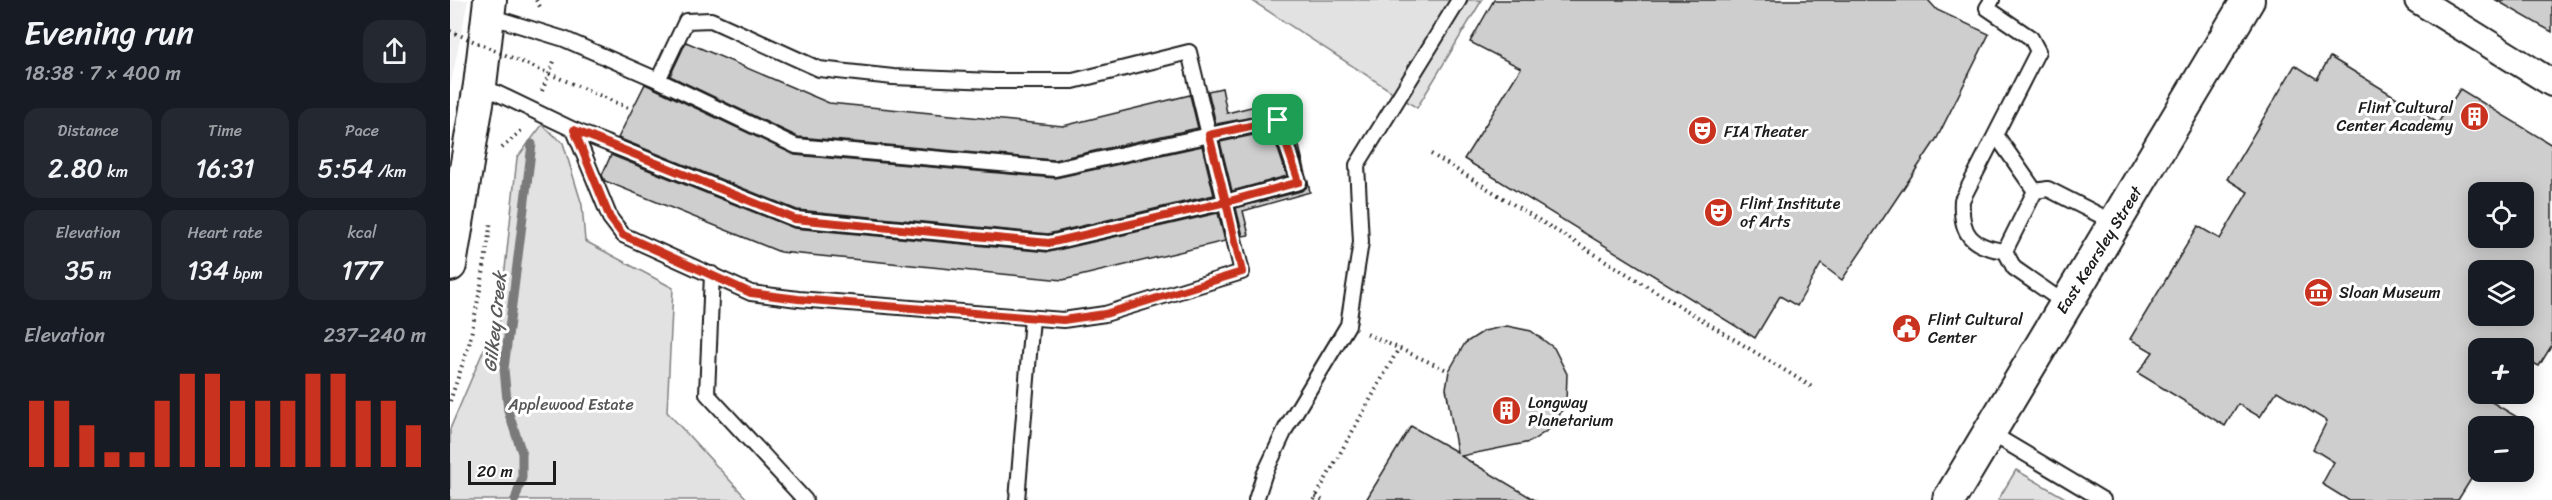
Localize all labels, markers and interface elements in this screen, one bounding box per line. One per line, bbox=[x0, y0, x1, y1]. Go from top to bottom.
text: Evening run bbox=[24, 4, 194, 62]
button: share bbox=[363, 20, 426, 83]
text: 18:38 · 7 × 400 m bbox=[24, 56, 181, 91]
place label: Flint Cultural Center Academy bbox=[2336, 93, 2454, 140]
pin bbox=[1252, 94, 1303, 145]
building icon: Flint Cultural Center Academy bbox=[2458, 100, 2490, 132]
icon: arrive bbox=[1261, 103, 1294, 136]
theatre icon: FIA Theater bbox=[1687, 115, 1719, 147]
text: Distance bbox=[58, 116, 118, 145]
text: Time bbox=[208, 116, 242, 145]
text: Pace bbox=[345, 116, 379, 145]
place label: FIA Theater bbox=[1724, 117, 1809, 146]
text: 2.80 bbox=[48, 145, 103, 191]
text: 16:31 bbox=[195, 145, 255, 191]
text: 5:54 bbox=[318, 145, 373, 191]
text: km bbox=[103, 157, 128, 186]
text: /km bbox=[373, 157, 406, 186]
street label: East Kearsley Street bbox=[2048, 180, 2150, 320]
map controls bbox=[2468, 182, 2534, 482]
button: locate bbox=[2468, 182, 2534, 248]
place label: Flint Institute of Arts bbox=[1740, 189, 1841, 236]
theatre icon: Flint Institute of Arts bbox=[1703, 196, 1735, 228]
text: Elevation bbox=[56, 218, 120, 247]
text: Heart rate bbox=[187, 218, 263, 247]
text: kcal bbox=[347, 218, 377, 247]
text: 35 bbox=[65, 247, 95, 293]
text: 134 bbox=[187, 247, 229, 293]
text: 177 bbox=[342, 247, 382, 293]
text: m bbox=[95, 259, 111, 288]
text: bpm bbox=[229, 259, 263, 288]
button: layers bbox=[2468, 260, 2534, 326]
water label: Gilkey Creek bbox=[474, 268, 516, 373]
museum icon: Sloan Museum bbox=[2302, 276, 2334, 308]
place label: Sloan Museum bbox=[2339, 278, 2440, 307]
place label: Flint Cultural Center bbox=[1928, 305, 2023, 352]
public building icon: Flint Cultural Center bbox=[1891, 312, 1923, 344]
text: Elevation bbox=[24, 318, 105, 353]
text: 237–240 m bbox=[323, 318, 426, 353]
button: + bbox=[2468, 338, 2534, 404]
place label: Longway Planetarium bbox=[1528, 388, 1613, 435]
park label: Applewood Estate bbox=[507, 390, 634, 419]
building icon: Longway Planetarium bbox=[1491, 395, 1523, 427]
button: − bbox=[2468, 416, 2534, 482]
text: 20 m bbox=[477, 457, 513, 486]
scale bar bbox=[468, 458, 556, 486]

